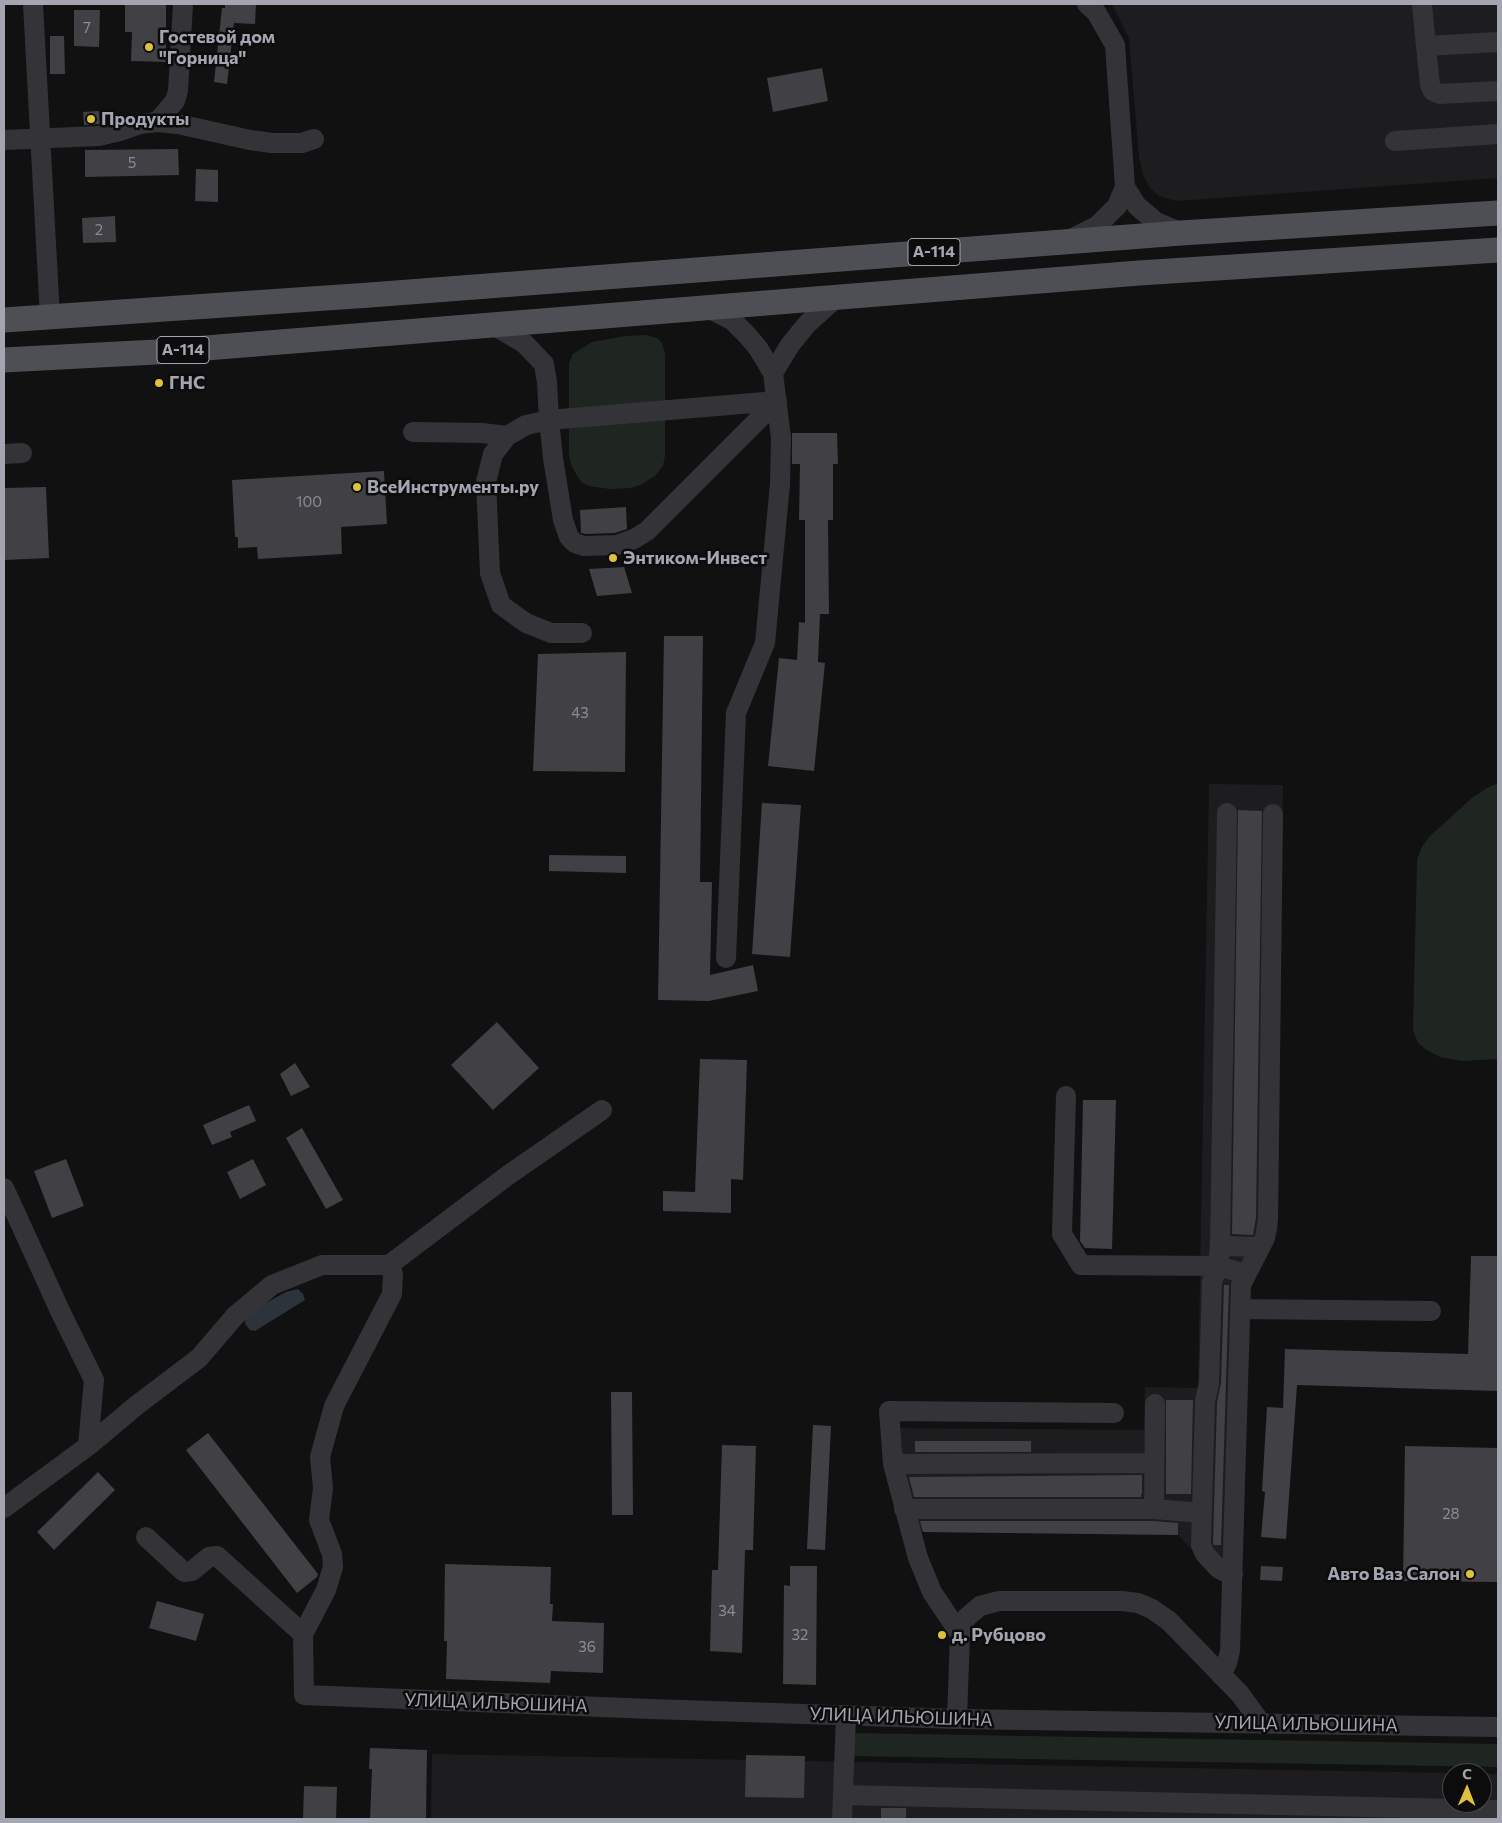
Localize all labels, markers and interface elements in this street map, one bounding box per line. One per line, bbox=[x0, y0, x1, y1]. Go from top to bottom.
house number: 7 bbox=[83, 19, 91, 37]
place label: Гостевой дом "Горница" bbox=[159, 26, 275, 68]
marker: Гостевой дом "Горница" bbox=[143, 41, 155, 53]
place label: Продукты bbox=[101, 108, 189, 130]
marker: Продукты bbox=[85, 113, 97, 125]
house number: 5 bbox=[128, 154, 136, 172]
house number: 2 bbox=[95, 221, 103, 239]
road number: А-114 bbox=[908, 238, 960, 266]
road number: А-114 bbox=[157, 336, 209, 364]
place label: ГНС bbox=[169, 372, 205, 394]
marker: ГНС bbox=[153, 377, 165, 389]
place label: ВсеИнструменты.ру bbox=[367, 476, 539, 498]
marker: ВсеИнструменты.ру bbox=[351, 481, 363, 493]
house number: 100 bbox=[296, 493, 322, 511]
place label: Энтиком-Инвест bbox=[623, 547, 767, 569]
marker: Энтиком-Инвест bbox=[607, 552, 619, 564]
house number: 43 bbox=[571, 704, 589, 722]
house number: 28 bbox=[1442, 1505, 1460, 1523]
place label: Авто Ваз Салон bbox=[1327, 1563, 1460, 1585]
marker: Авто Ваз Салон bbox=[1464, 1568, 1476, 1580]
house number: 34 bbox=[718, 1602, 736, 1620]
place label: д. Рубцово bbox=[952, 1624, 1046, 1646]
house number: 32 bbox=[792, 1626, 808, 1644]
marker: д. Рубцово bbox=[936, 1629, 948, 1641]
house number: 36 bbox=[578, 1638, 596, 1656]
street label: УЛИЦА ИЛЬЮШИНА bbox=[404, 1689, 588, 1717]
street label: УЛИЦА ИЛЬЮШИНА bbox=[809, 1703, 993, 1731]
street label: УЛИЦА ИЛЬЮШИНА bbox=[1214, 1712, 1398, 1736]
north arrow bbox=[1442, 1763, 1492, 1813]
text: С bbox=[1462, 1765, 1472, 1782]

